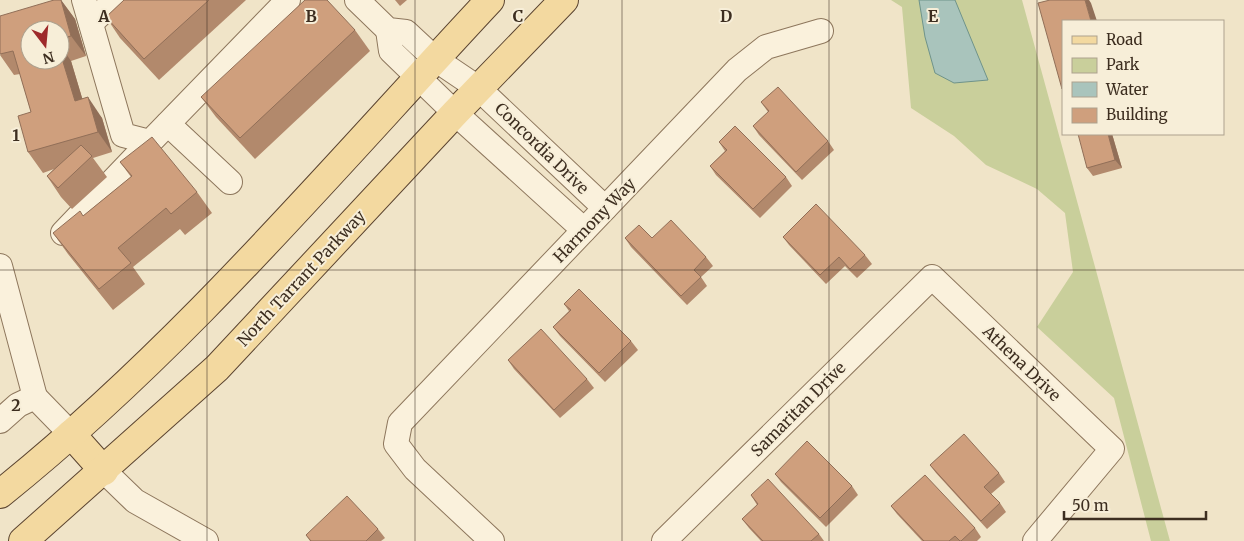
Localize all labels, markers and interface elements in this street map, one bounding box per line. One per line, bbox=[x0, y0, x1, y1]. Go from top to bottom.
text: A bbox=[97, 6, 110, 26]
text: B bbox=[305, 6, 317, 26]
text: C bbox=[513, 6, 523, 26]
text: D bbox=[720, 6, 732, 26]
text: E bbox=[928, 6, 939, 26]
north arrow bbox=[20, 20, 70, 70]
legend bbox=[1062, 20, 1224, 135]
text: Road bbox=[1106, 30, 1142, 49]
text: N bbox=[41, 47, 56, 68]
text: Park bbox=[1106, 55, 1140, 74]
text: Water bbox=[1105, 80, 1149, 99]
street label: Concordia Drive bbox=[491, 98, 593, 198]
text: Building bbox=[1106, 105, 1168, 124]
text: 1 bbox=[12, 125, 20, 145]
street label: Harmony Way bbox=[549, 173, 640, 266]
street label: North Tarrant Parkway bbox=[233, 205, 370, 350]
street label: Athena Drive bbox=[978, 320, 1065, 405]
street label: Samaritan Drive bbox=[746, 357, 850, 461]
text: 2 bbox=[11, 395, 21, 415]
scale bar bbox=[1064, 488, 1206, 520]
text: 50 m bbox=[1072, 496, 1109, 515]

